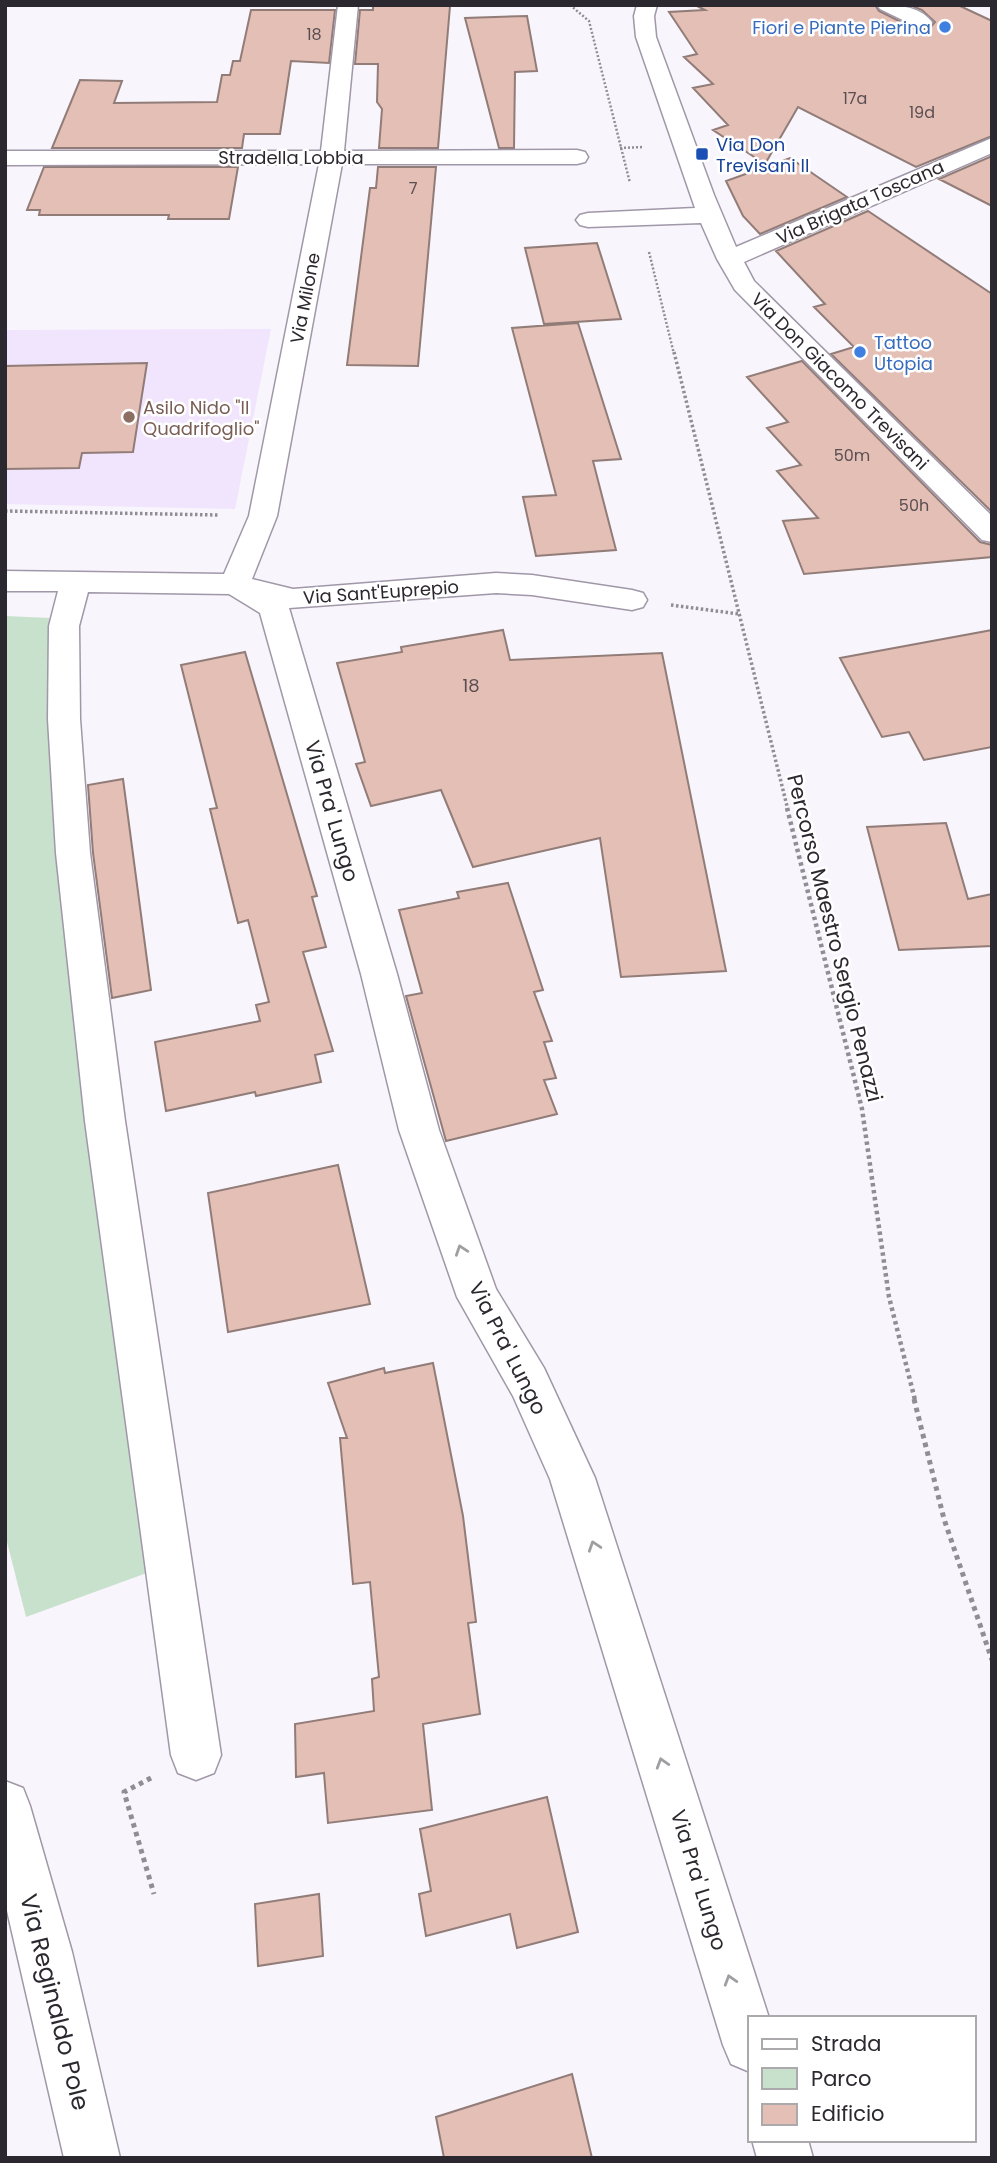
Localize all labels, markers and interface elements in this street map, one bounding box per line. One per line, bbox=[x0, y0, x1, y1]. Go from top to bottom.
place label: Fiori e Piante Pierina bbox=[752, 15, 931, 40]
marker: Fiori e Piante Pierina bbox=[937, 19, 953, 35]
house number: 18 bbox=[306, 23, 322, 46]
house number: 17a bbox=[843, 87, 867, 110]
house number: 19d bbox=[909, 101, 935, 124]
place label: Via Don Trevisani II bbox=[716, 132, 809, 178]
street label: Stradella Lobbia bbox=[218, 145, 364, 170]
marker: Via Don Trevisani II bbox=[694, 146, 710, 162]
street label: Via Brigata Toscana bbox=[772, 154, 948, 250]
house number: 7 bbox=[409, 177, 418, 200]
street label: Via Milone bbox=[284, 250, 326, 346]
street label: Via Don Giacomo Trevisani bbox=[746, 287, 934, 475]
place label: Tattoo Utopia bbox=[874, 330, 933, 376]
marker: Tattoo Utopia bbox=[852, 344, 868, 360]
place label: Asilo Nido "Il Quadrifoglio" bbox=[143, 395, 259, 441]
marker: Asilo Nido "Il Quadrifoglio" bbox=[121, 409, 137, 425]
house number: 50m bbox=[834, 444, 870, 467]
house number: 50h bbox=[899, 494, 929, 517]
street label: Via Sant'Euprepio bbox=[302, 574, 460, 610]
house number: 18 bbox=[462, 673, 480, 698]
street label: Via Pra' Lungo bbox=[298, 737, 366, 885]
street label: Percorso Maestro Sergio Penazzi bbox=[780, 771, 890, 1105]
one-way arrow bbox=[456, 1245, 470, 1257]
street label: Via Pra' Lungo bbox=[462, 1276, 554, 1420]
one-way arrow bbox=[587, 1540, 602, 1552]
one-way arrow bbox=[656, 1757, 670, 1770]
street label: Via Pra' Lungo bbox=[664, 1806, 734, 1954]
street label: Via Reginaldo Pole bbox=[12, 1890, 98, 2114]
one-way arrow bbox=[724, 1975, 738, 1987]
legend bbox=[748, 2016, 976, 2142]
text: Strada bbox=[811, 2029, 881, 2058]
text: Parco bbox=[811, 2064, 871, 2093]
text: Edificio bbox=[811, 2099, 885, 2128]

